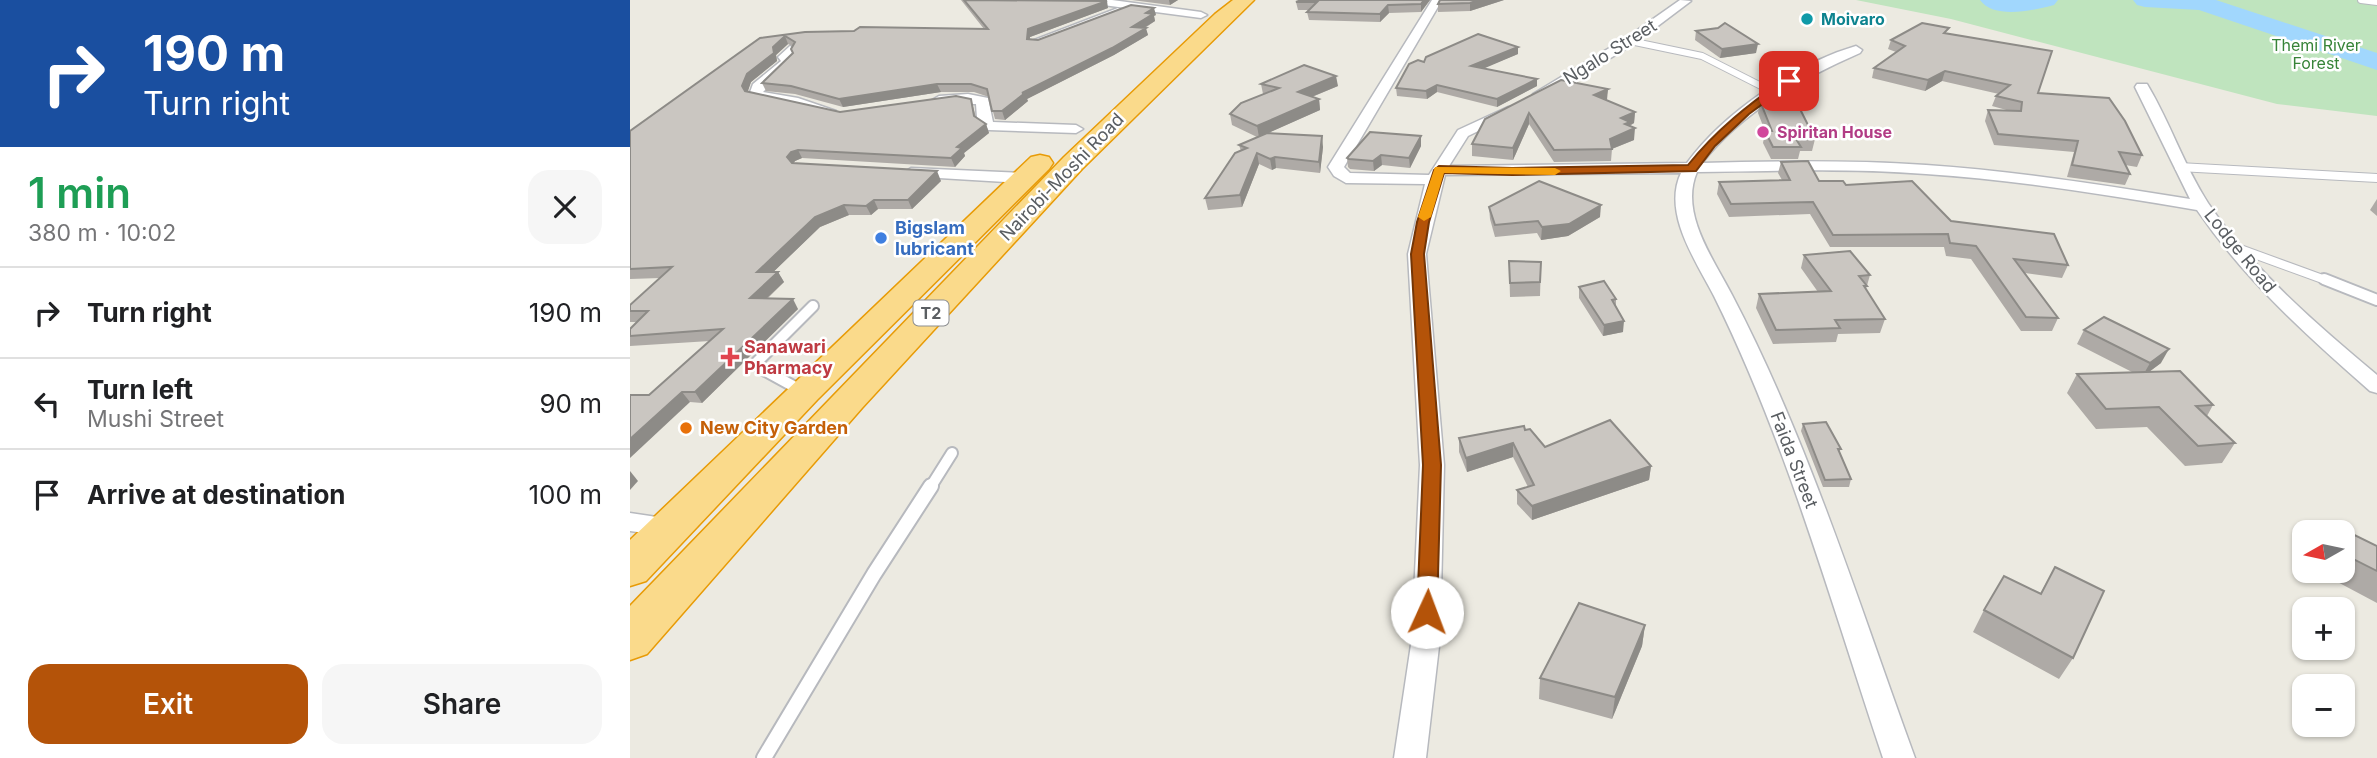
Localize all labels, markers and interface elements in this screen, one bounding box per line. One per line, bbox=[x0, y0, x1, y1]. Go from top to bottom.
place label: Moivaro bbox=[1821, 9, 1885, 29]
marker: Moivaro bbox=[1799, 11, 1815, 27]
street label: Ngalo Street bbox=[1559, 15, 1660, 88]
text: 190 m bbox=[143, 24, 285, 83]
icon: right bbox=[28, 28, 119, 119]
park label: Themi River Forest bbox=[2271, 35, 2361, 73]
pin bbox=[1759, 51, 1819, 111]
icon: arrive bbox=[1770, 62, 1808, 100]
text: Turn right bbox=[143, 84, 290, 123]
street label: Nairobi-Moshi Road bbox=[995, 109, 1128, 245]
place label: Spiritan House bbox=[1777, 122, 1892, 142]
marker: Spiritan House bbox=[1755, 124, 1771, 140]
text: 1 min bbox=[28, 167, 131, 218]
button: close bbox=[528, 170, 602, 244]
street label: Lodge Road bbox=[2200, 204, 2281, 297]
place label: Bigslam lubricant bbox=[895, 217, 974, 259]
text: 380 m · 10:02 bbox=[28, 219, 176, 247]
marker: Bigslam lubricant bbox=[873, 230, 889, 246]
icon: right bbox=[28, 294, 66, 332]
text: Turn right bbox=[87, 297, 212, 328]
text: 190 m bbox=[529, 297, 602, 328]
road number: T2 bbox=[914, 300, 948, 326]
place label: Sanawari Pharmacy bbox=[744, 336, 833, 378]
marker: Sanawari Pharmacy bbox=[722, 349, 738, 365]
text: Turn left bbox=[87, 374, 193, 405]
icon: left bbox=[28, 385, 66, 423]
text: 90 m bbox=[539, 388, 602, 419]
text: Mushi Street bbox=[87, 405, 224, 433]
street label: Faida Street bbox=[1766, 409, 1823, 511]
place label: New City Garden bbox=[700, 417, 848, 438]
marker: New City Garden bbox=[678, 420, 694, 436]
icon: arrive bbox=[28, 476, 66, 514]
text: Arrive at destination bbox=[87, 479, 346, 510]
text: 100 m bbox=[529, 479, 602, 510]
north arrow bbox=[2292, 520, 2356, 583]
map controls bbox=[2292, 520, 2355, 737]
position arrow bbox=[1390, 575, 1464, 649]
button: + bbox=[2292, 597, 2355, 660]
button: Exit bbox=[28, 664, 308, 744]
button: Share bbox=[322, 664, 602, 744]
button: − bbox=[2292, 674, 2355, 737]

